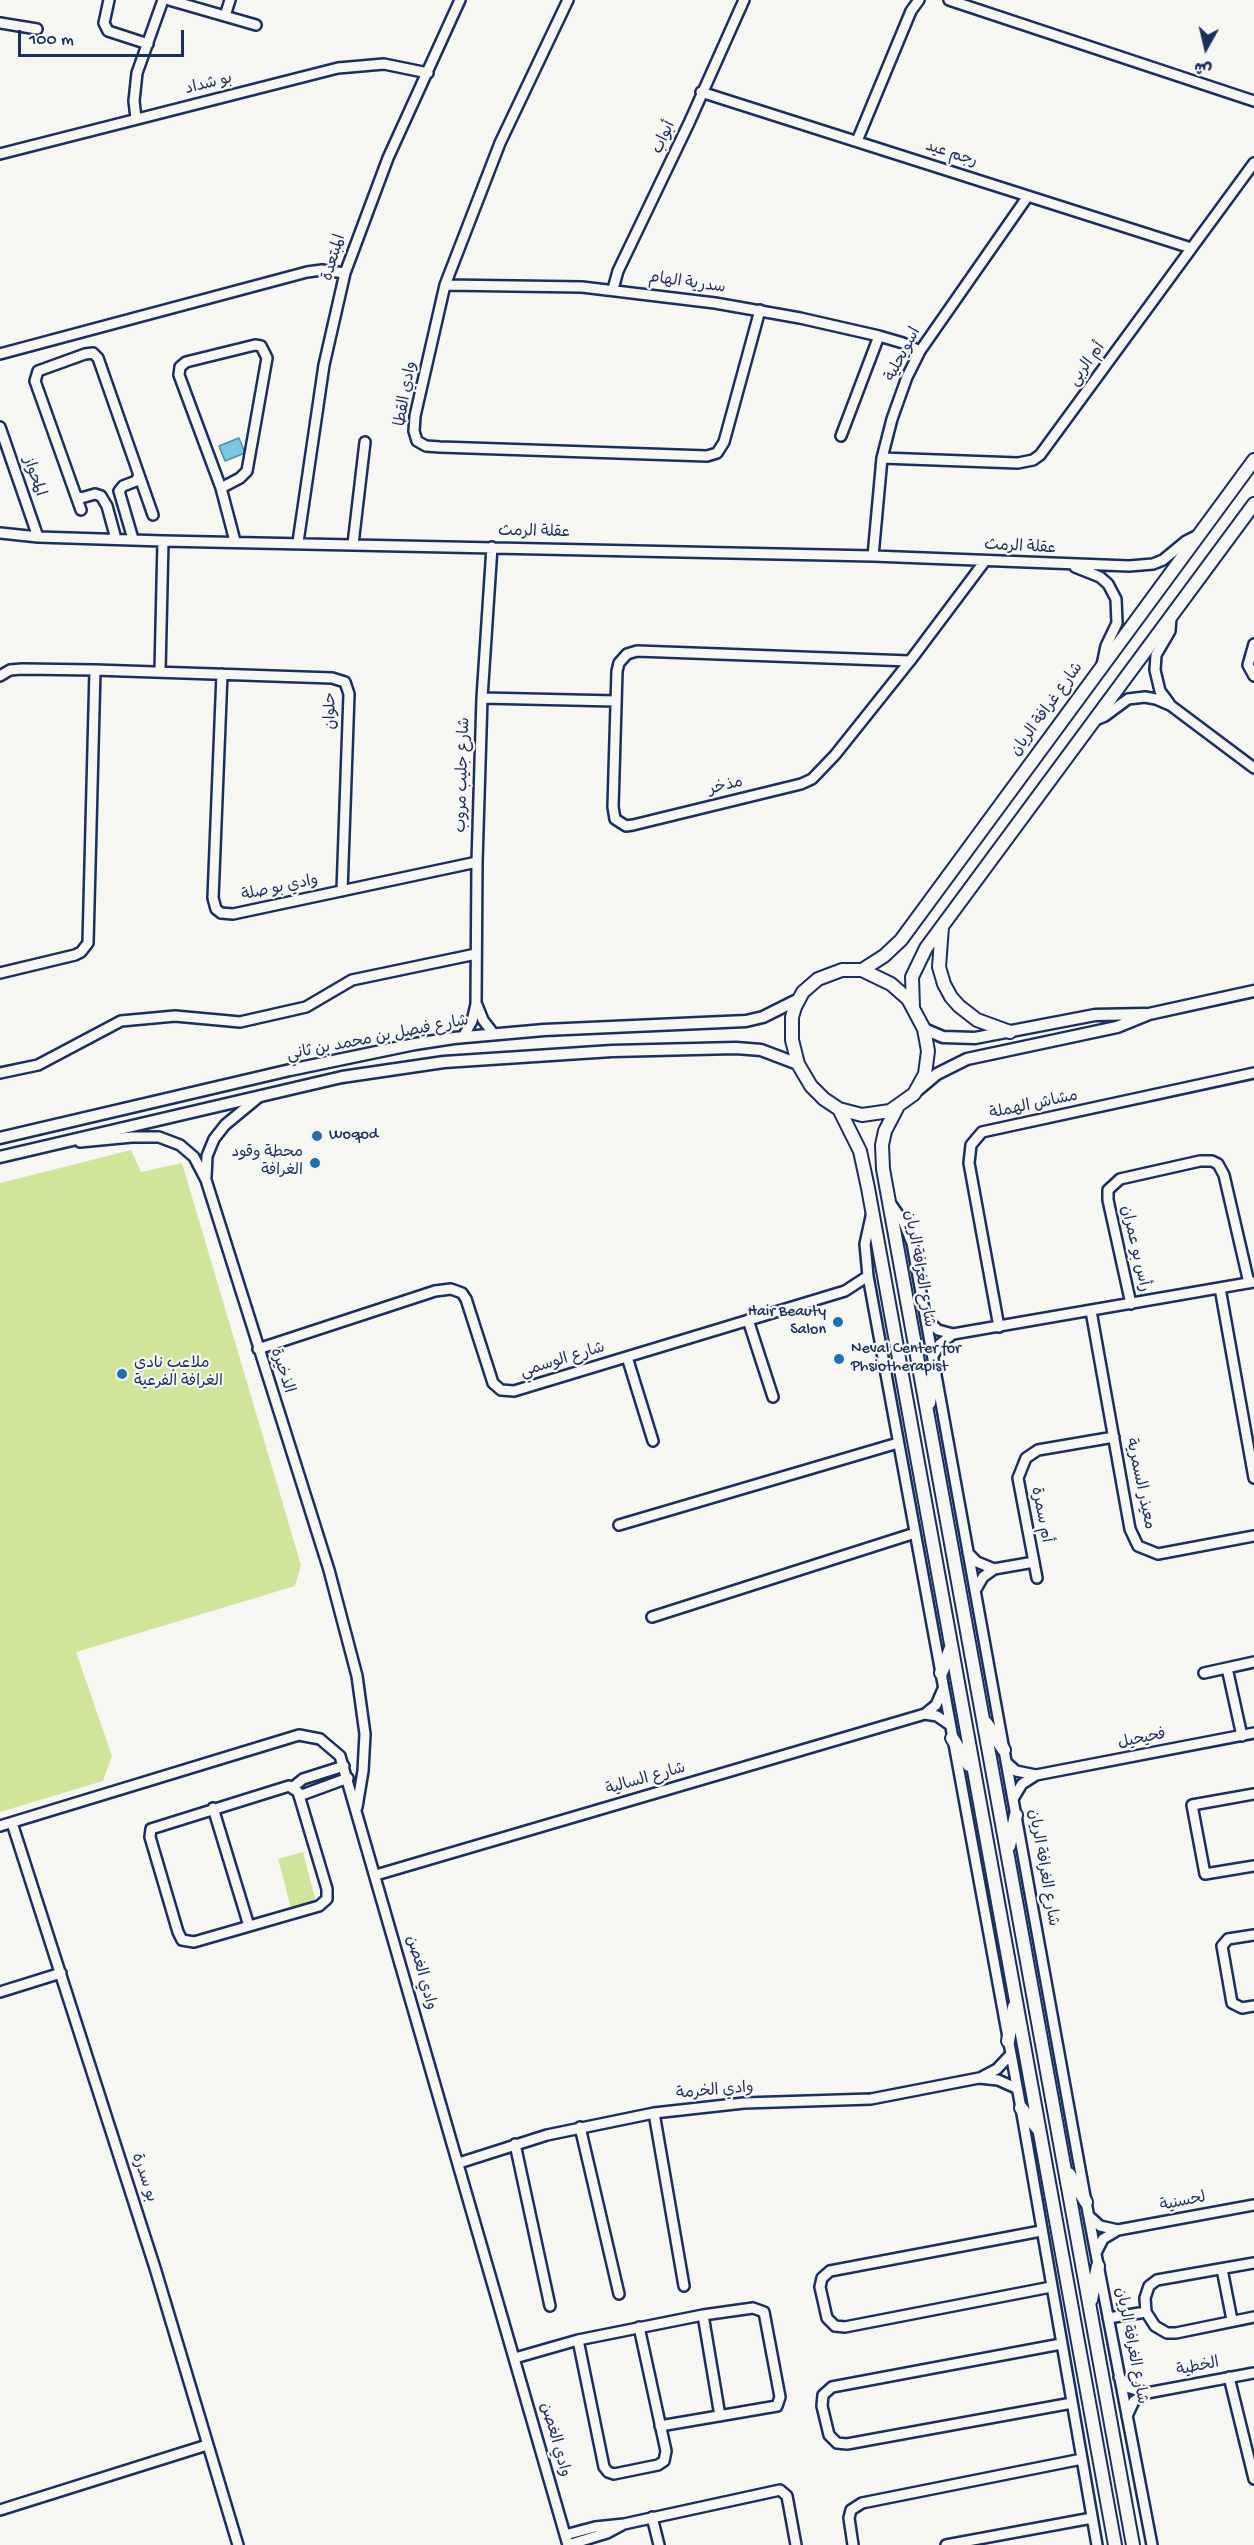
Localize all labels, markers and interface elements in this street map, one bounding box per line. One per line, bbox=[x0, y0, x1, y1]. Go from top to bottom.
scale bar bbox=[21, 18, 188, 56]
north arrow bbox=[1176, 18, 1236, 78]
text: 100 m bbox=[29, 30, 74, 51]
text: ش bbox=[1193, 56, 1213, 77]
street label: بو شداد bbox=[183, 70, 235, 100]
street label: أبواب bbox=[649, 119, 681, 157]
street label: رجم عيد bbox=[923, 138, 979, 172]
street label: المبتعدة bbox=[319, 232, 351, 284]
street label: سدرية الهام bbox=[647, 269, 727, 299]
street label: اسويحلية bbox=[882, 325, 926, 385]
street label: أم الربى bbox=[1066, 339, 1110, 391]
street label: وادي القطا bbox=[392, 360, 422, 428]
street label: المحواز bbox=[17, 455, 49, 499]
street label: عقلة الرمث bbox=[498, 523, 570, 543]
street label: عقلة الرمث bbox=[984, 537, 1056, 559]
street label: شارع غرافة الريان bbox=[1008, 659, 1088, 761]
street label: حلوان bbox=[322, 692, 342, 730]
street label: شارع جليب مروب bbox=[452, 717, 476, 833]
street label: مذخر bbox=[707, 773, 745, 801]
street label: وادي بو صلة bbox=[240, 872, 320, 906]
street label: شارع فيصل بن محمد بن ثاني bbox=[286, 1012, 470, 1066]
street label: مشاش الهملة bbox=[988, 1087, 1080, 1125]
place label: Woqod bbox=[329, 1126, 378, 1146]
marker: Woqod bbox=[310, 1129, 324, 1143]
place label: محطة وقود الغرافة bbox=[231, 1144, 303, 1182]
marker: محطة وقود الغرافة bbox=[308, 1156, 322, 1170]
street label: رأس بو عمران bbox=[1115, 1204, 1153, 1294]
street label: شارع الغرافة الريان bbox=[898, 1209, 938, 1329]
place label: Hair Beauty Salon bbox=[748, 1303, 826, 1341]
marker: Hair Beauty Salon bbox=[831, 1315, 845, 1329]
street label: شارع الوسمي bbox=[518, 1339, 608, 1383]
place label: Neval Center for Phsiotherapist bbox=[851, 1340, 961, 1378]
street label: الذخيرة bbox=[265, 1346, 297, 1396]
marker: Neval Center for Phsiotherapist bbox=[832, 1352, 846, 1366]
place label: ملاعب نادي الغرافة الفرعية bbox=[134, 1355, 223, 1393]
marker: ملاعب نادي الغرافة الفرعية bbox=[115, 1367, 129, 1381]
street label: معيذر السمرية bbox=[1120, 1437, 1158, 1531]
street label: أم سمرة bbox=[1025, 1485, 1055, 1545]
street label: فحيحيل bbox=[1116, 1726, 1168, 1754]
street label: شارع السالية bbox=[604, 1759, 688, 1801]
street label: شارع الغرافة الريان bbox=[1022, 1808, 1062, 1928]
street label: وادي الغصن bbox=[400, 1934, 440, 2012]
street label: وادي الخرمة bbox=[676, 2079, 754, 2105]
street label: بو سدرة bbox=[126, 2151, 160, 2205]
street label: لحسنية bbox=[1159, 2189, 1207, 2217]
street label: شارع الغرافة الريان bbox=[1109, 2286, 1151, 2406]
street label: الخطية bbox=[1175, 2354, 1221, 2382]
street label: وادي الغصن bbox=[534, 2401, 574, 2479]

